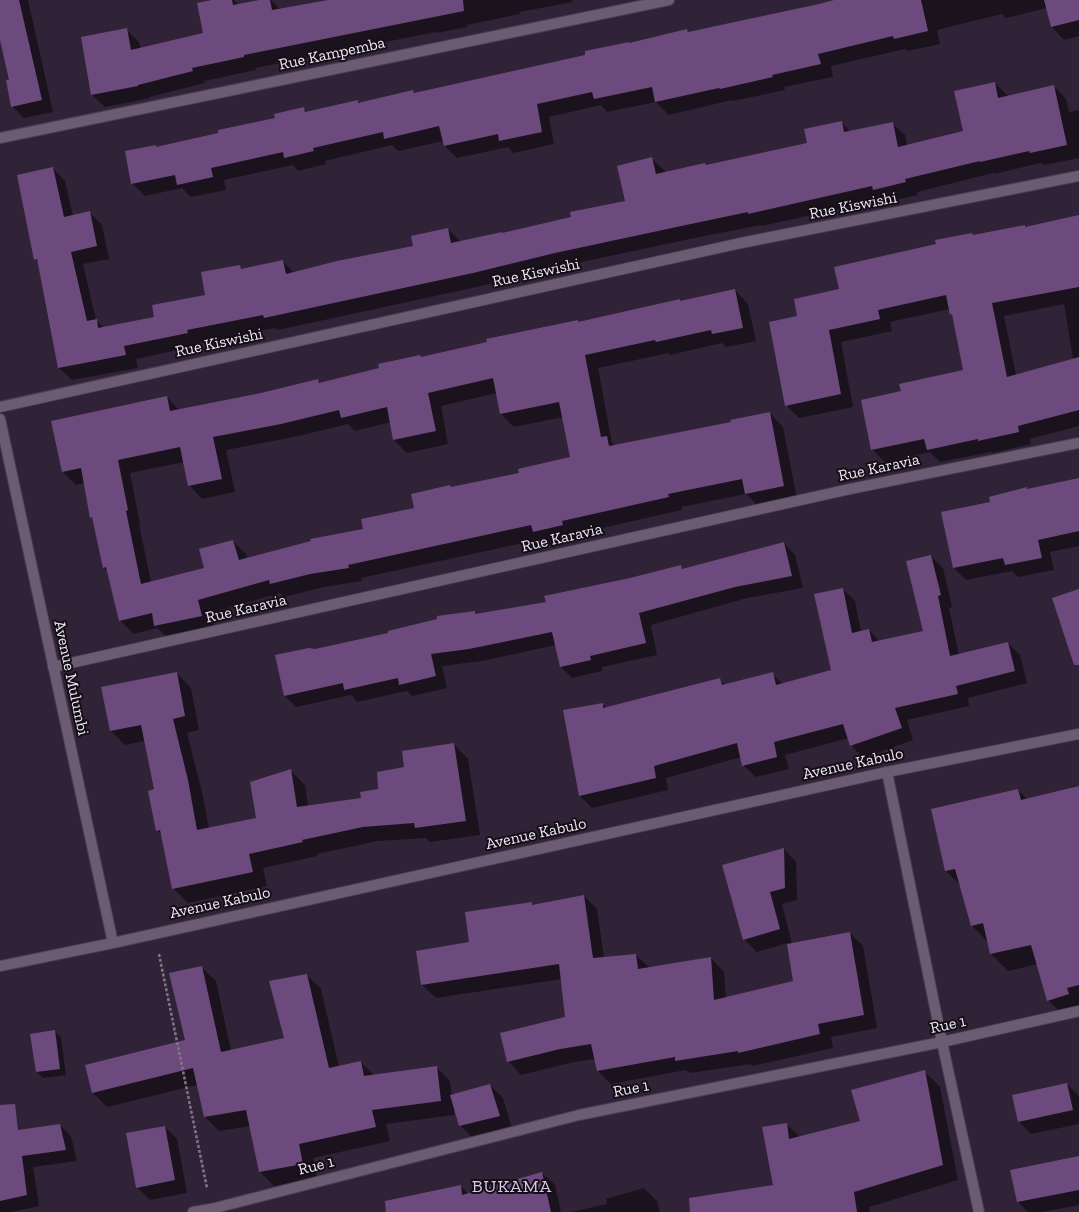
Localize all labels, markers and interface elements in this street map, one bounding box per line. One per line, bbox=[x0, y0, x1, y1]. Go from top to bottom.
street label: Rue Kampemba bbox=[277, 33, 387, 75]
street label: Rue Kiswishi bbox=[808, 188, 898, 224]
street label: Rue Kiswishi bbox=[491, 254, 581, 292]
street label: Rue Kiswishi bbox=[174, 324, 264, 362]
street label: Rue Karavia bbox=[837, 450, 921, 486]
street label: Rue Karavia bbox=[520, 519, 604, 557]
street label: Rue Karavia bbox=[204, 590, 288, 628]
street label: Avenue Mulumbi bbox=[49, 619, 93, 737]
street label: Avenue Kabulo bbox=[801, 744, 905, 784]
street label: Avenue Kabulo bbox=[484, 814, 588, 854]
street label: Avenue Kabulo bbox=[168, 883, 272, 923]
street label: Rue 1 bbox=[928, 1012, 968, 1038]
street label: Rue 1 bbox=[611, 1076, 651, 1102]
street label: Rue 1 bbox=[296, 1152, 336, 1180]
district label: BUKAMA bbox=[472, 1176, 552, 1198]

